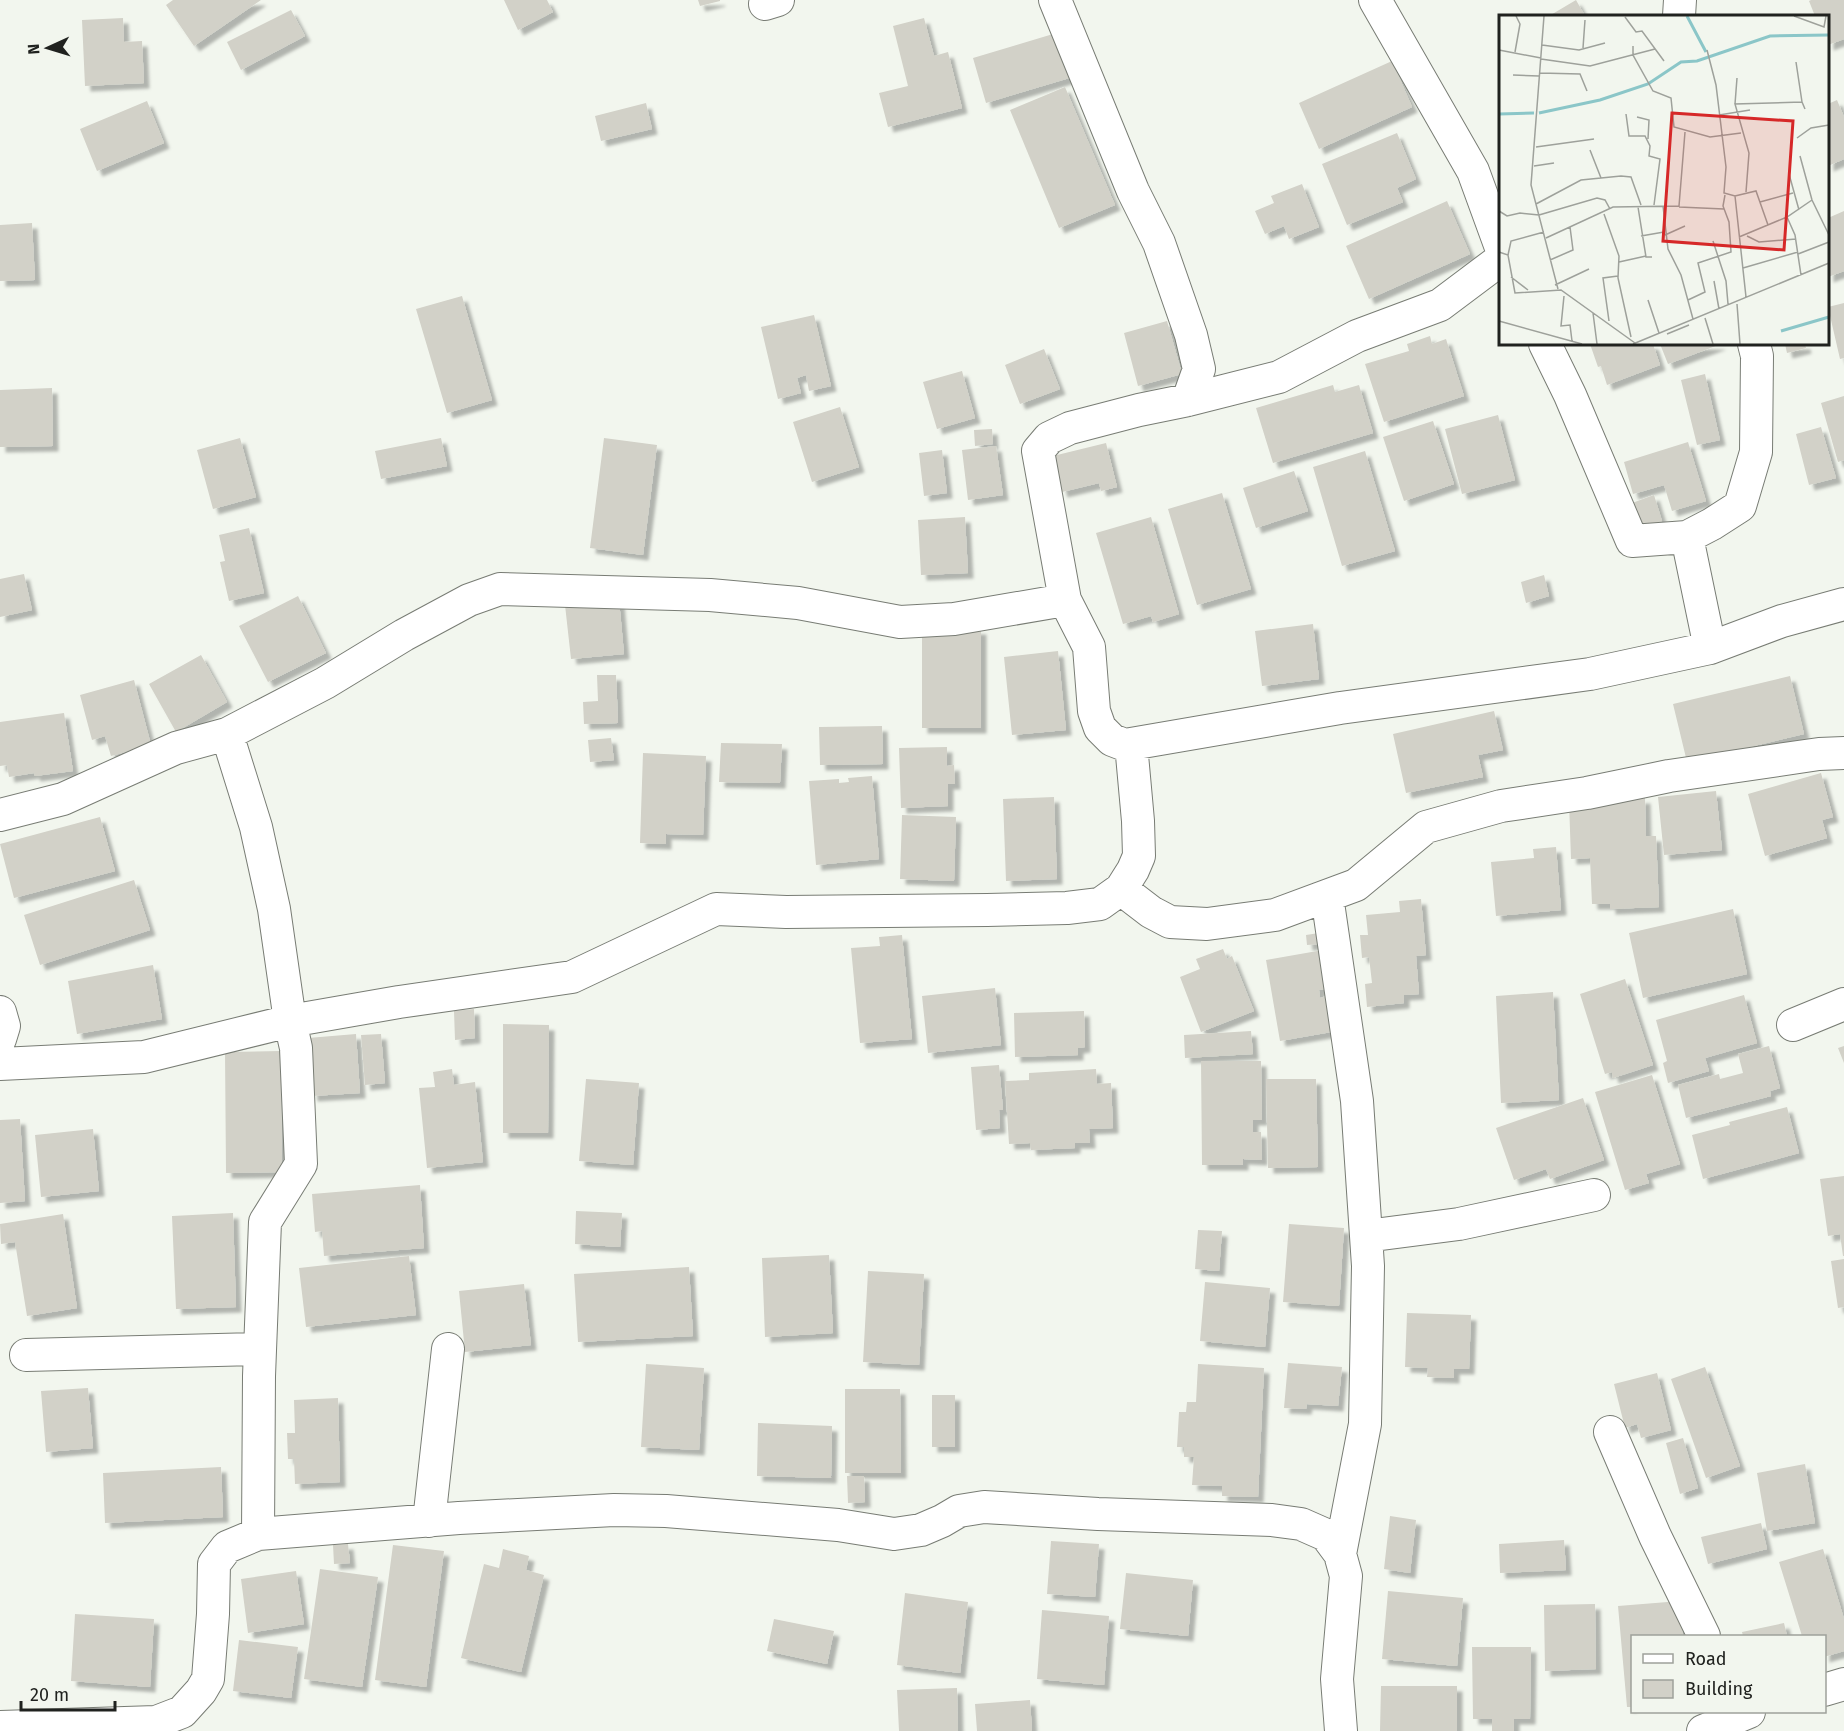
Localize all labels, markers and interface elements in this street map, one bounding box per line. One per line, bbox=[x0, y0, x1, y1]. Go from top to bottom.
inset map bbox=[1499, 15, 1829, 345]
north arrow bbox=[18, 18, 78, 78]
text: N bbox=[24, 43, 43, 55]
legend bbox=[1631, 1635, 1826, 1713]
text: Road bbox=[1685, 1648, 1727, 1670]
scale bar bbox=[21, 1674, 116, 1712]
text: Building bbox=[1685, 1678, 1753, 1700]
text: 20 m bbox=[30, 1684, 69, 1706]

